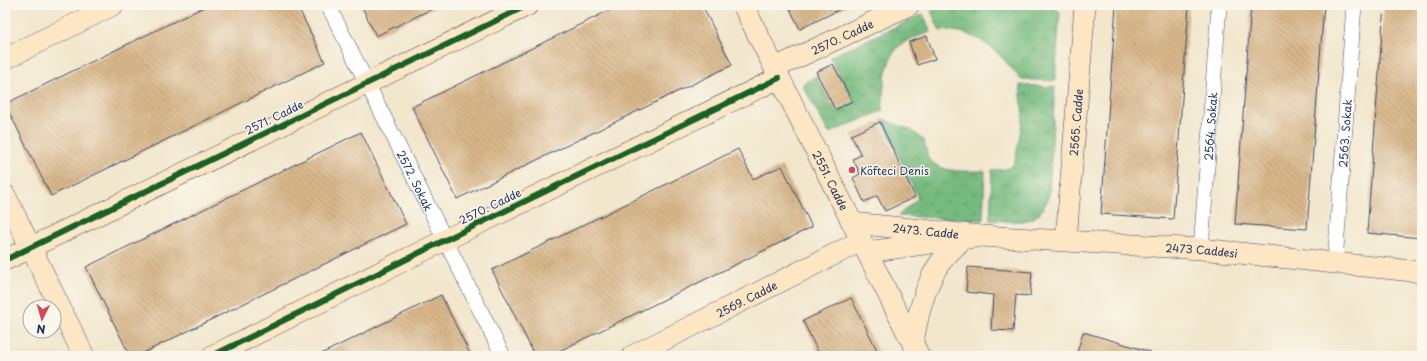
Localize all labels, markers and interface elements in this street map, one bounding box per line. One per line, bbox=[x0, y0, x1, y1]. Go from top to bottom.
street label: 2570. Cadde bbox=[808, 14, 876, 59]
street label: 2565. Cadde bbox=[1064, 88, 1087, 157]
street label: 2564. Sokak bbox=[1199, 91, 1221, 161]
street label: 2571. Cadde bbox=[242, 95, 306, 139]
street label: 2563. Sokak bbox=[1334, 98, 1356, 168]
street label: 2572. Sokak bbox=[393, 147, 438, 214]
street label: 2551. Cadde bbox=[809, 147, 853, 213]
place label: Köfteci Denis bbox=[860, 162, 929, 179]
marker: Köfteci Denis bbox=[847, 165, 857, 175]
street label: 2570. Cadde bbox=[456, 184, 524, 228]
street label: 2473. Cadde bbox=[892, 219, 960, 242]
street label: 2473 Caddesi bbox=[1165, 238, 1239, 261]
street label: 2569. Cadde bbox=[713, 276, 780, 321]
north arrow bbox=[22, 299, 62, 339]
text: N bbox=[36, 321, 46, 338]

